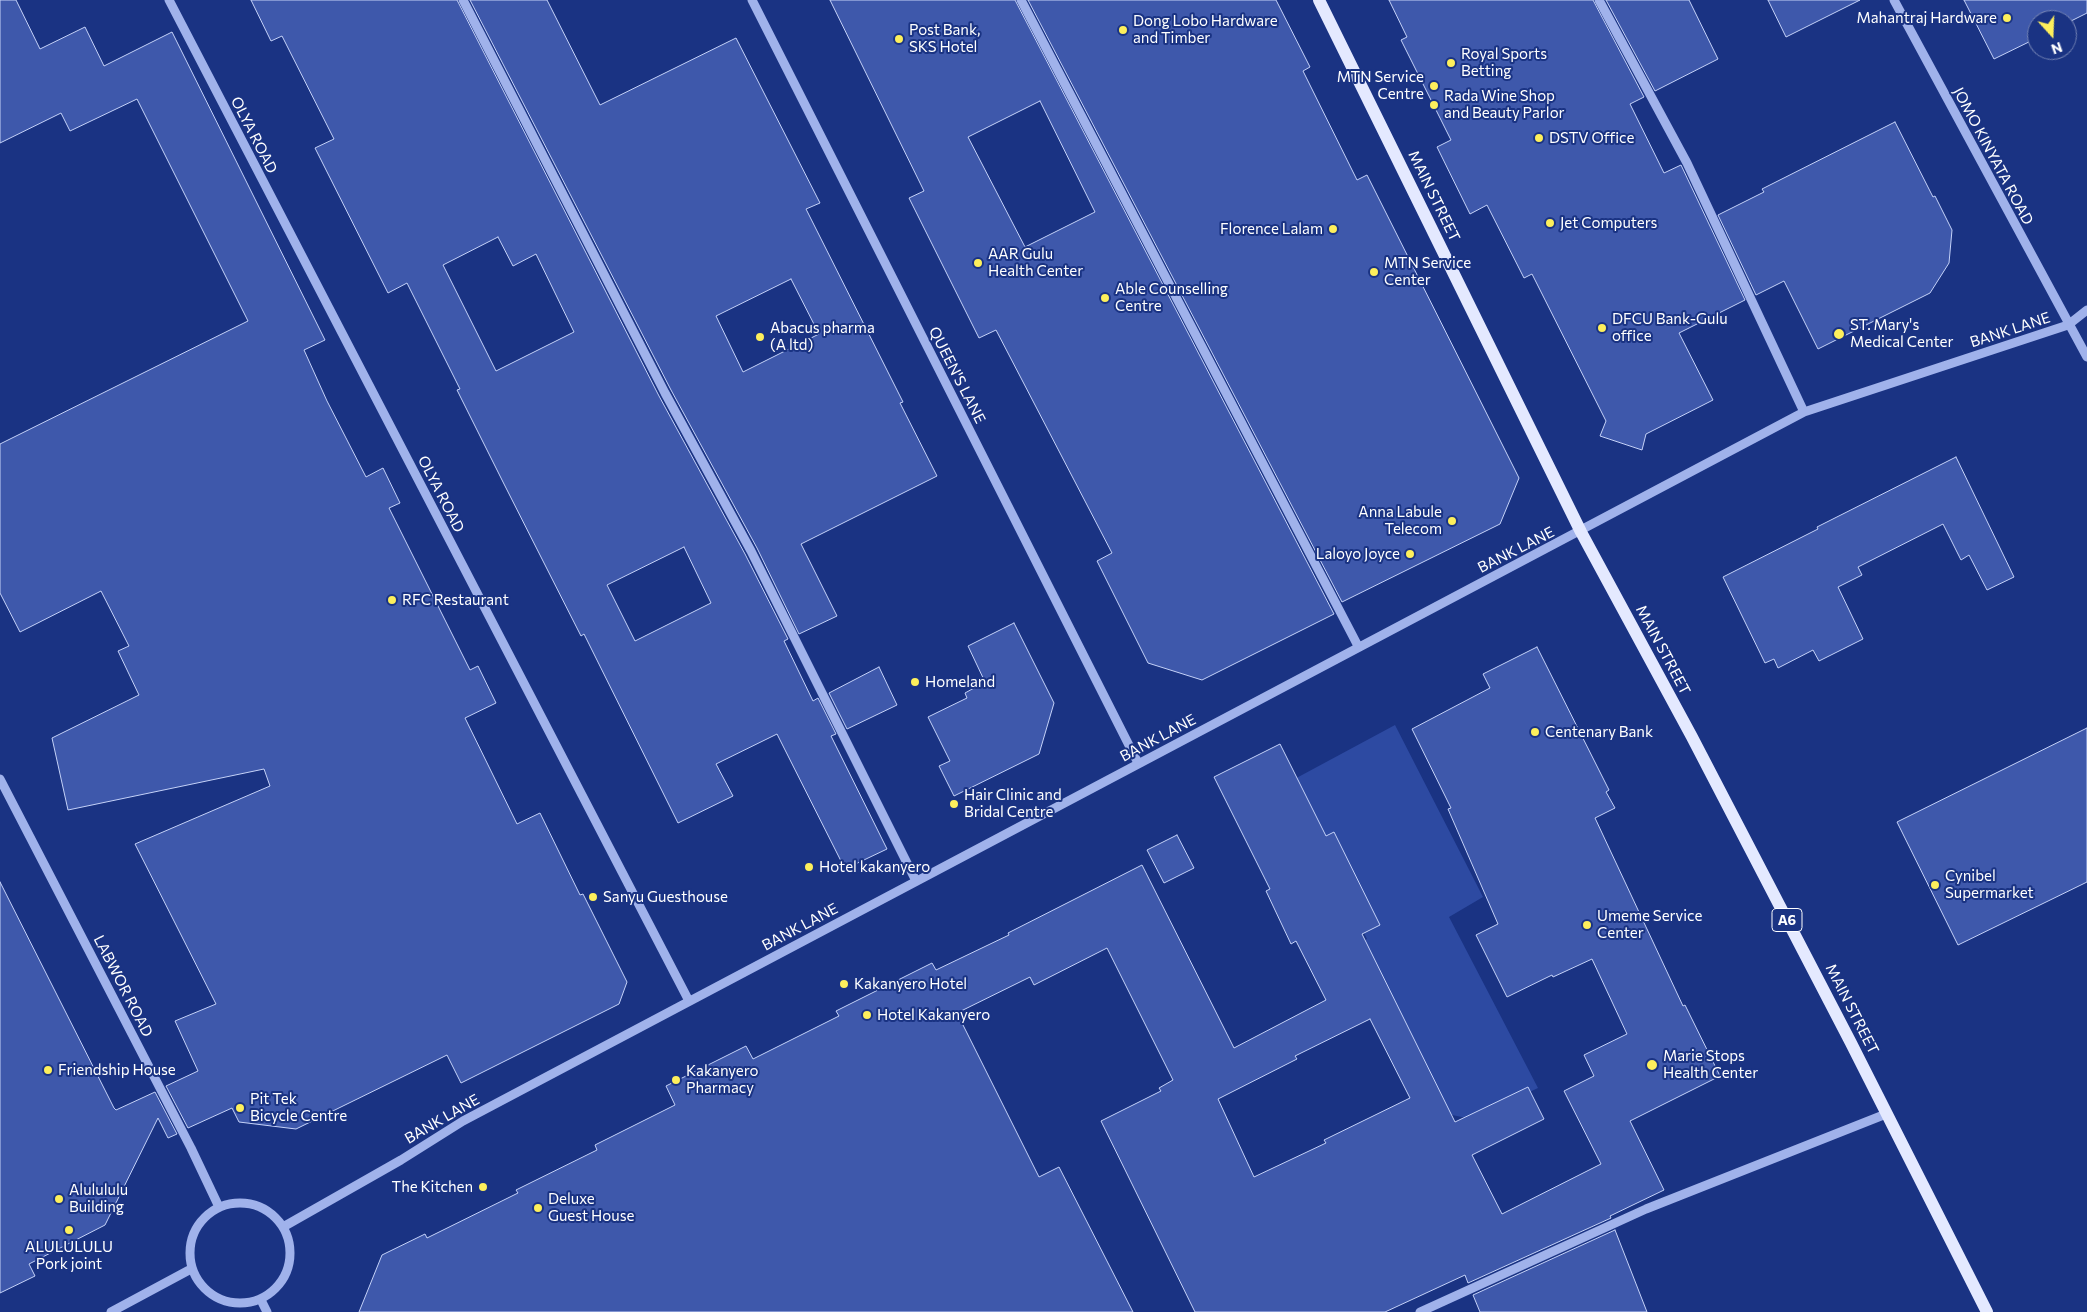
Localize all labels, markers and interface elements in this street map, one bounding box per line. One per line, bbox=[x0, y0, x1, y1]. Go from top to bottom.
place label: Mahantraj Hardware bbox=[1857, 9, 1997, 27]
north arrow bbox=[2027, 10, 2077, 60]
place label: Dong Lobo Hardware and Timber bbox=[1133, 12, 1278, 47]
marker: Mahantraj Hardware bbox=[2001, 12, 2013, 24]
place label: Post Bank, SKS Hotel bbox=[909, 21, 980, 56]
marker: Dong Lobo Hardware and Timber bbox=[1117, 24, 1129, 36]
marker: Post Bank, SKS Hotel bbox=[893, 33, 905, 45]
text: N bbox=[2049, 39, 2065, 58]
place label: Royal Sports Betting bbox=[1461, 45, 1547, 80]
marker: Royal Sports Betting bbox=[1445, 57, 1457, 69]
place label: MTN Service Centre bbox=[1337, 68, 1424, 103]
marker: MTN Service Centre bbox=[1428, 80, 1440, 92]
street label: JOMO KINYATA ROAD bbox=[1949, 84, 2037, 228]
place label: Rada Wine Shop and Beauty Parlor bbox=[1444, 87, 1565, 122]
street label: OLYA ROAD bbox=[227, 94, 281, 176]
marker: Rada Wine Shop and Beauty Parlor bbox=[1428, 99, 1440, 111]
place label: DSTV Office bbox=[1549, 129, 1634, 147]
marker: DSTV Office bbox=[1533, 132, 1545, 144]
street label: MAIN STREET bbox=[1404, 148, 1464, 244]
place label: Jet Computers bbox=[1560, 214, 1657, 232]
marker: Jet Computers bbox=[1544, 217, 1556, 229]
place label: Florence Lalam bbox=[1220, 220, 1323, 238]
marker: Florence Lalam bbox=[1327, 223, 1339, 235]
place label: AAR Gulu Health Center bbox=[988, 245, 1083, 280]
place label: MTN Service Center bbox=[1384, 254, 1471, 289]
marker: AAR Gulu Health Center bbox=[972, 257, 984, 269]
marker: MTN Service Center bbox=[1368, 266, 1380, 278]
place label: Able Counselling Centre bbox=[1115, 280, 1228, 315]
marker: Able Counselling Centre bbox=[1099, 292, 1111, 304]
street label: BANK LANE bbox=[1968, 309, 2052, 351]
place label: DFCU Bank-Gulu office bbox=[1612, 310, 1728, 345]
place label: ST. Mary's Medical Center bbox=[1850, 316, 1953, 351]
place label: Abacus pharma (A ltd) bbox=[770, 319, 875, 354]
marker: DFCU Bank-Gulu office bbox=[1596, 322, 1608, 334]
street label: QUEEN'S LANE bbox=[925, 324, 989, 426]
marker: ST. Mary's Medical Center bbox=[1832, 327, 1846, 341]
marker: Abacus pharma (A ltd) bbox=[754, 331, 766, 343]
street label: OLYA ROAD bbox=[414, 453, 468, 535]
place label: Anna Labule Telecom bbox=[1358, 503, 1442, 538]
marker: Anna Labule Telecom bbox=[1446, 515, 1458, 527]
street label: BANK LANE bbox=[1475, 523, 1557, 577]
place label: Laloyo Joyce bbox=[1316, 545, 1400, 563]
marker: Laloyo Joyce bbox=[1404, 548, 1416, 560]
place label: RFC Restaurant bbox=[402, 591, 509, 609]
marker: RFC Restaurant bbox=[386, 594, 398, 606]
street label: MAIN STREET bbox=[1632, 602, 1694, 698]
place label: Homeland bbox=[925, 673, 995, 691]
marker: Homeland bbox=[909, 676, 921, 688]
street label: BANK LANE bbox=[1117, 710, 1199, 766]
place label: Centenary Bank bbox=[1545, 723, 1653, 741]
marker: Centenary Bank bbox=[1529, 726, 1541, 738]
place label: Hair Clinic and Bridal Centre bbox=[964, 786, 1062, 821]
marker: Hair Clinic and Bridal Centre bbox=[948, 798, 960, 810]
place label: Hotel kakanyero bbox=[819, 858, 930, 876]
marker: Hotel kakanyero bbox=[803, 861, 815, 873]
place label: Cynibel Supermarket bbox=[1945, 867, 2034, 902]
marker: Cynibel Supermarket bbox=[1929, 879, 1941, 891]
place label: Sanyu Guesthouse bbox=[603, 888, 728, 906]
marker: Sanyu Guesthouse bbox=[587, 891, 599, 903]
street label: BANK LANE bbox=[759, 899, 841, 955]
place label: Umeme Service Center bbox=[1597, 907, 1702, 942]
road number: A6 bbox=[1772, 908, 1802, 932]
marker: Umeme Service Center bbox=[1581, 919, 1593, 931]
street label: LABWOR ROAD bbox=[90, 932, 156, 1040]
street label: MAIN STREET bbox=[1822, 961, 1882, 1057]
place label: Kakanyero Hotel bbox=[854, 975, 967, 993]
marker: Kakanyero Hotel bbox=[838, 978, 850, 990]
place label: Hotel Kakanyero bbox=[877, 1006, 990, 1024]
marker: Hotel Kakanyero bbox=[861, 1009, 873, 1021]
place label: Marie Stops Health Center bbox=[1663, 1047, 1758, 1082]
marker: Marie Stops Health Center bbox=[1645, 1058, 1659, 1072]
place label: Friendship House bbox=[58, 1061, 176, 1079]
place label: Kakanyero Pharmacy bbox=[686, 1062, 758, 1097]
marker: Friendship House bbox=[42, 1064, 54, 1076]
marker: Kakanyero Pharmacy bbox=[670, 1074, 682, 1086]
place label: Pit Tek Bicycle Centre bbox=[250, 1090, 347, 1125]
street label: BANK LANE bbox=[401, 1090, 483, 1148]
marker: Pit Tek Bicycle Centre bbox=[234, 1102, 246, 1114]
place label: The Kitchen bbox=[392, 1178, 473, 1196]
place label: Alulululu Building bbox=[69, 1181, 128, 1216]
marker: The Kitchen bbox=[477, 1181, 489, 1193]
place label: Deluxe Guest House bbox=[548, 1190, 634, 1225]
marker: Alulululu Building bbox=[53, 1193, 65, 1205]
marker: Deluxe Guest House bbox=[532, 1202, 544, 1214]
marker: ALULULULU Pork joint bbox=[63, 1224, 75, 1236]
place label: ALULULULU Pork joint bbox=[25, 1238, 113, 1273]

